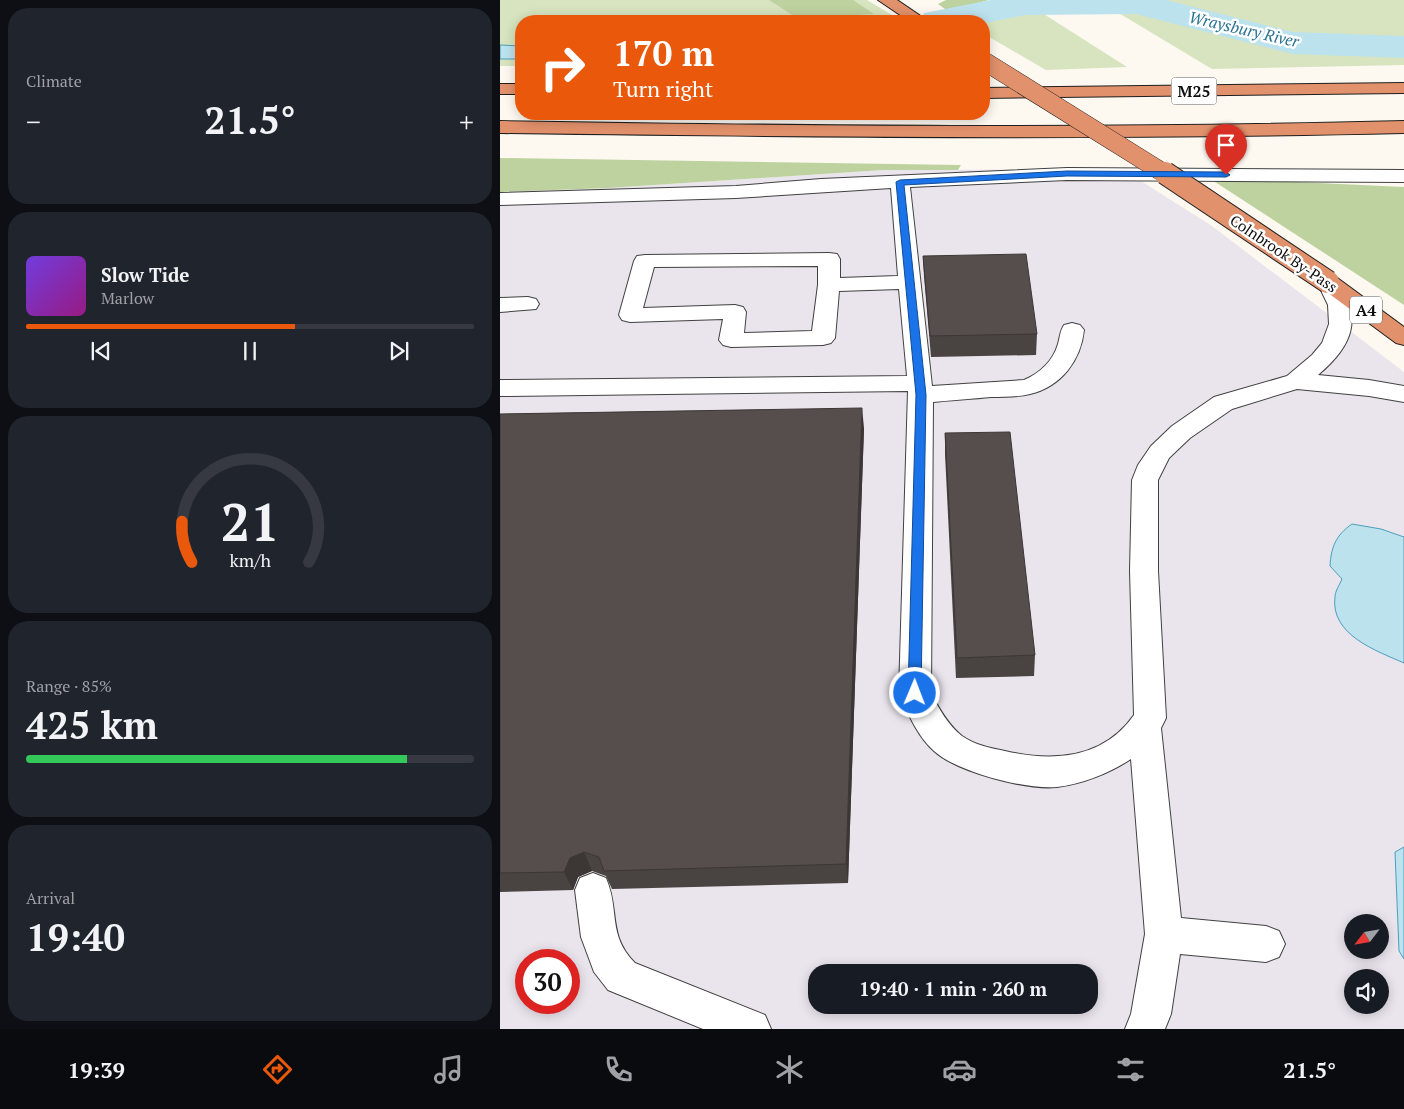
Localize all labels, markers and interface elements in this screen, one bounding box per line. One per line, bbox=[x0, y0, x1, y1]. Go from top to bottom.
water label: Wraysbury River bbox=[1187, 6, 1302, 53]
text: 170 m bbox=[613, 30, 714, 76]
icon: right bbox=[530, 35, 595, 100]
text: Climate bbox=[26, 70, 82, 92]
text: Turn right bbox=[613, 74, 713, 103]
road number: M25 bbox=[1172, 78, 1216, 104]
text: 21.5° bbox=[204, 95, 296, 145]
text: − bbox=[26, 103, 41, 140]
text: + bbox=[459, 103, 474, 140]
pin bbox=[1205, 124, 1247, 175]
icon: arrive bbox=[1212, 131, 1240, 159]
street label: Colnbrook By-Pass bbox=[1226, 210, 1342, 296]
text: Slow Tide bbox=[101, 262, 190, 287]
text: Marlow bbox=[101, 287, 154, 309]
road number: A4 bbox=[1350, 296, 1382, 324]
icon: previous bbox=[87, 337, 115, 365]
icon: pause bbox=[236, 337, 264, 365]
icon: next bbox=[385, 337, 413, 365]
text: 21 bbox=[221, 487, 279, 556]
text: km/h bbox=[229, 548, 271, 572]
position arrow bbox=[888, 666, 940, 718]
text: Range · 85% bbox=[26, 675, 112, 697]
text: 425 km bbox=[26, 700, 158, 750]
text: Arrival bbox=[26, 887, 75, 909]
text: 19:40 bbox=[26, 912, 125, 962]
north arrow bbox=[1344, 914, 1389, 959]
map controls bbox=[1344, 914, 1389, 1014]
speed limit sign: 30 bbox=[515, 949, 580, 1014]
button: sound bbox=[1344, 969, 1389, 1014]
text: 19:40 · 1 min · 260 m bbox=[859, 976, 1047, 1001]
icon: directions bbox=[260, 1052, 295, 1087]
icon: music bbox=[431, 1052, 466, 1087]
icon: phone bbox=[601, 1052, 636, 1087]
icon: climate bbox=[772, 1052, 807, 1087]
icon: car bbox=[942, 1052, 977, 1087]
icon: filters bbox=[1113, 1052, 1148, 1087]
text: 19:39 bbox=[68, 1055, 125, 1084]
text: 21.5° bbox=[1283, 1055, 1336, 1084]

